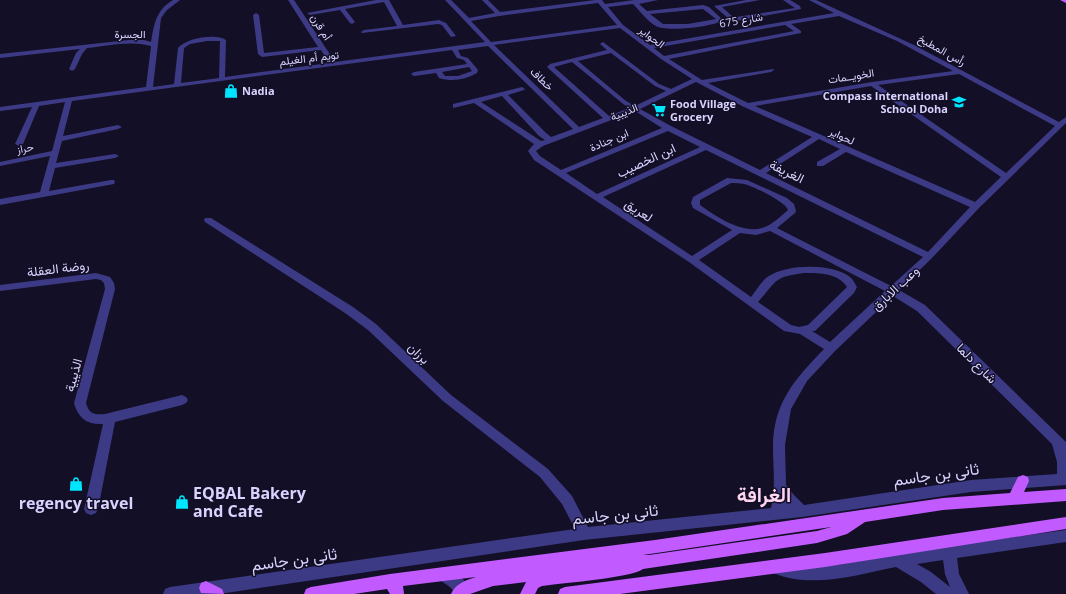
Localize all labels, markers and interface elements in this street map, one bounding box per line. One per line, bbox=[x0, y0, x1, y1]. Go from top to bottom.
street label: شارع 675 bbox=[718, 8, 764, 32]
street label: أم قرن bbox=[307, 11, 336, 44]
street label: الحواير bbox=[636, 21, 668, 51]
street label: الجسرة bbox=[114, 26, 146, 41]
street label: رأس المطبخ bbox=[915, 30, 969, 70]
street label: تويم أم الغيلم bbox=[278, 46, 340, 70]
street label: خطاف bbox=[527, 64, 557, 93]
street label: الخويــمات bbox=[827, 64, 875, 87]
shop icon: Nadia bbox=[223, 83, 239, 99]
place label: Nadia bbox=[242, 83, 275, 98]
place label: Compass International School Doha bbox=[823, 88, 948, 116]
school or university icon: Compass International School Doha bbox=[951, 94, 967, 110]
place label: Food Village Grocery bbox=[670, 96, 737, 124]
street label: الذيبية bbox=[608, 99, 640, 124]
supermarket icon: Food Village Grocery bbox=[651, 102, 667, 118]
street label: لحواير bbox=[826, 123, 857, 148]
street label: ابن جنادة bbox=[587, 125, 631, 154]
street label: ابن الخصيب bbox=[614, 138, 678, 182]
street label: حراز bbox=[14, 139, 35, 157]
street label: الغريفة bbox=[767, 155, 807, 187]
street label: لعريق bbox=[621, 194, 657, 226]
street label: روضة العقلة bbox=[26, 255, 90, 281]
street label: وعب الابارق bbox=[867, 261, 923, 315]
street label: برزان bbox=[404, 338, 434, 368]
street label: شارع دلما bbox=[952, 339, 1001, 388]
street label: الذيبية bbox=[60, 356, 86, 394]
street label: ثانى بن جاسم bbox=[892, 457, 980, 491]
shop icon: regency travel bbox=[68, 476, 84, 492]
district label: الغرافة bbox=[737, 481, 791, 508]
place label: EQBAL Bakery and Cafe bbox=[193, 482, 307, 522]
place label: regency travel bbox=[19, 492, 133, 514]
shop icon: EQBAL Bakery and Cafe bbox=[174, 494, 190, 510]
street label: ثانى بن جاسم bbox=[571, 499, 659, 529]
street label: ثانى بن جاسم bbox=[250, 542, 338, 576]

